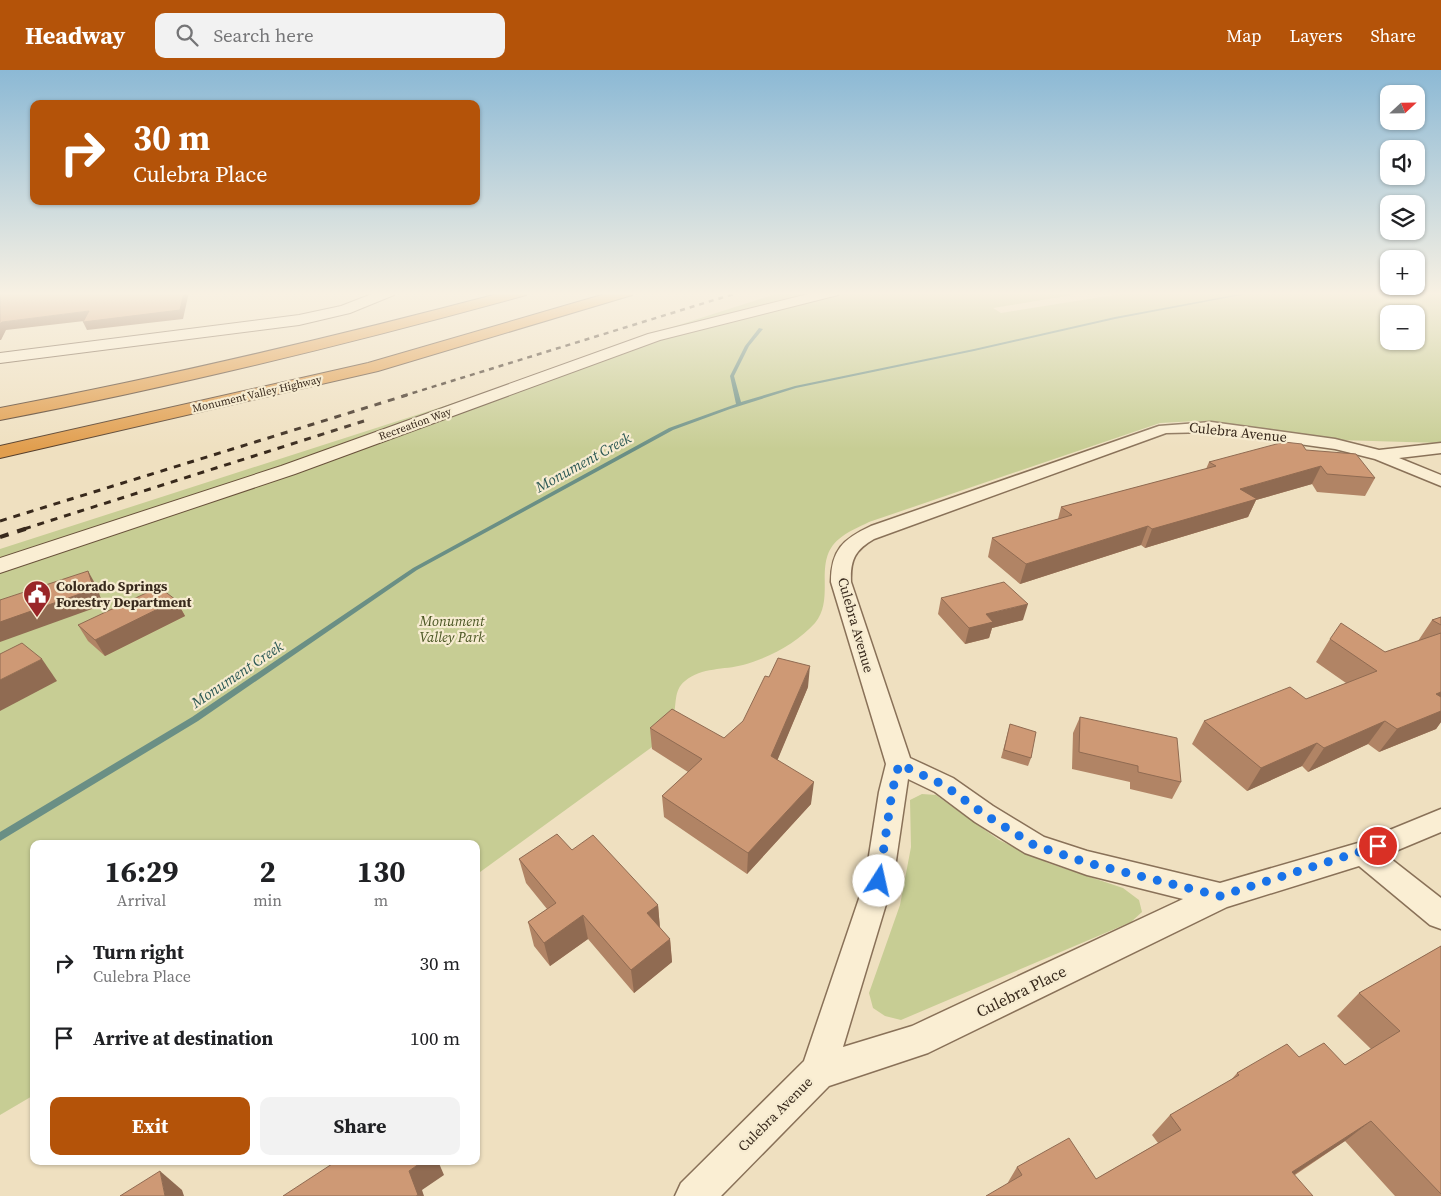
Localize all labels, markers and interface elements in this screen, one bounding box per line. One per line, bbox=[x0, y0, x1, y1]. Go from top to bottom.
search box bbox=[155, 13, 505, 58]
text: Headway bbox=[25, 19, 125, 52]
icon: search bbox=[173, 21, 201, 49]
text: Search here bbox=[213, 22, 314, 48]
text: Map bbox=[1226, 23, 1261, 48]
text: Layers bbox=[1289, 23, 1342, 48]
text: Share bbox=[1370, 23, 1416, 48]
north arrow bbox=[1380, 85, 1425, 130]
map controls bbox=[1380, 85, 1425, 350]
text: 30 m bbox=[133, 114, 210, 162]
icon: right bbox=[50, 120, 115, 185]
button: sound bbox=[1380, 140, 1425, 185]
text: Culebra Place bbox=[133, 159, 268, 189]
button: layers bbox=[1380, 195, 1425, 240]
button: + bbox=[1380, 250, 1425, 295]
button: − bbox=[1380, 305, 1425, 350]
street label: Monument Valley Highway bbox=[191, 372, 323, 416]
street label: Recreation Way bbox=[377, 404, 454, 444]
street label: Culebra Avenue bbox=[1188, 417, 1288, 447]
water label: Monument Creek bbox=[530, 427, 636, 498]
street label: Culebra Avenue bbox=[833, 575, 879, 675]
place label: Colorado Springs Forestry Department bbox=[56, 576, 192, 612]
public building icon: Colorado Springs Forestry Department bbox=[22, 579, 52, 618]
park label: Monument Valley Park bbox=[419, 611, 486, 647]
water label: Monument Creek bbox=[186, 635, 288, 713]
pin bbox=[1357, 825, 1399, 867]
icon: arrive bbox=[1364, 832, 1392, 860]
text: 16:29 bbox=[105, 851, 179, 892]
text: 2 bbox=[259, 851, 276, 892]
text: 130 bbox=[357, 851, 405, 892]
position arrow bbox=[852, 854, 904, 906]
text: Arrival bbox=[117, 889, 166, 911]
text: min bbox=[253, 889, 282, 911]
text: m bbox=[374, 889, 388, 911]
text: Turn right bbox=[93, 939, 184, 965]
icon: right bbox=[50, 949, 78, 977]
text: 30 m bbox=[419, 950, 460, 976]
street label: Culebra Place bbox=[972, 960, 1070, 1022]
text: Culebra Place bbox=[93, 965, 191, 987]
icon: arrive bbox=[50, 1024, 78, 1052]
text: Arrive at destination bbox=[93, 1025, 273, 1051]
text: 100 m bbox=[410, 1025, 460, 1051]
street label: Culebra Avenue bbox=[733, 1072, 817, 1156]
button: Exit bbox=[50, 1097, 250, 1155]
button: Share bbox=[260, 1097, 460, 1155]

